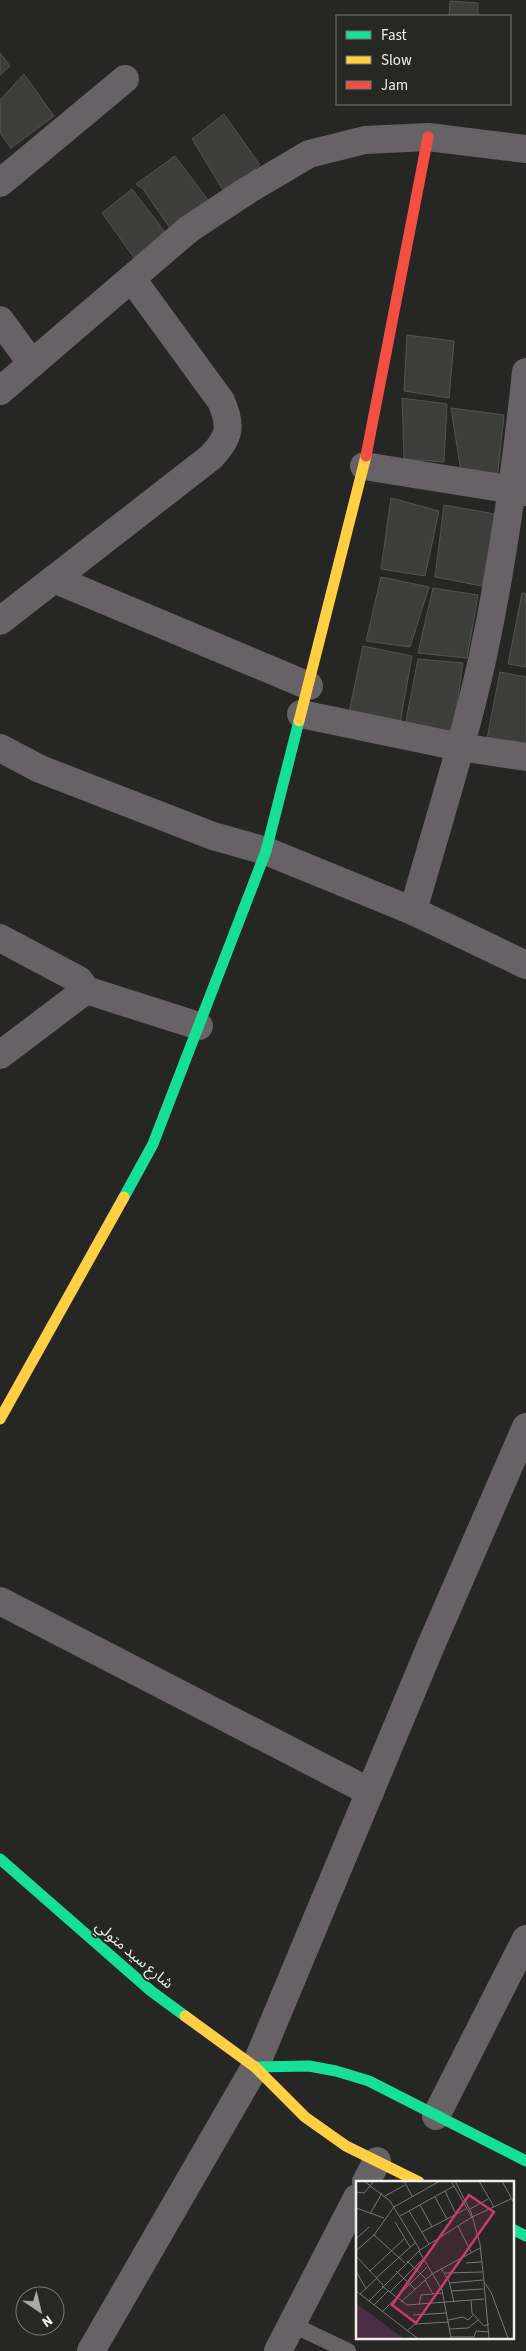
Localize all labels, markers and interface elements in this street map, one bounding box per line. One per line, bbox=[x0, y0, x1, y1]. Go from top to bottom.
legend bbox=[336, 15, 511, 105]
text: Fast bbox=[381, 25, 407, 46]
text: Slow bbox=[381, 50, 412, 71]
text: Jam bbox=[381, 75, 408, 96]
street label: شارع سيد متولي bbox=[90, 1916, 178, 1995]
inset map bbox=[356, 2181, 514, 2338]
north arrow bbox=[15, 2286, 65, 2336]
text: N bbox=[37, 2310, 56, 2332]

